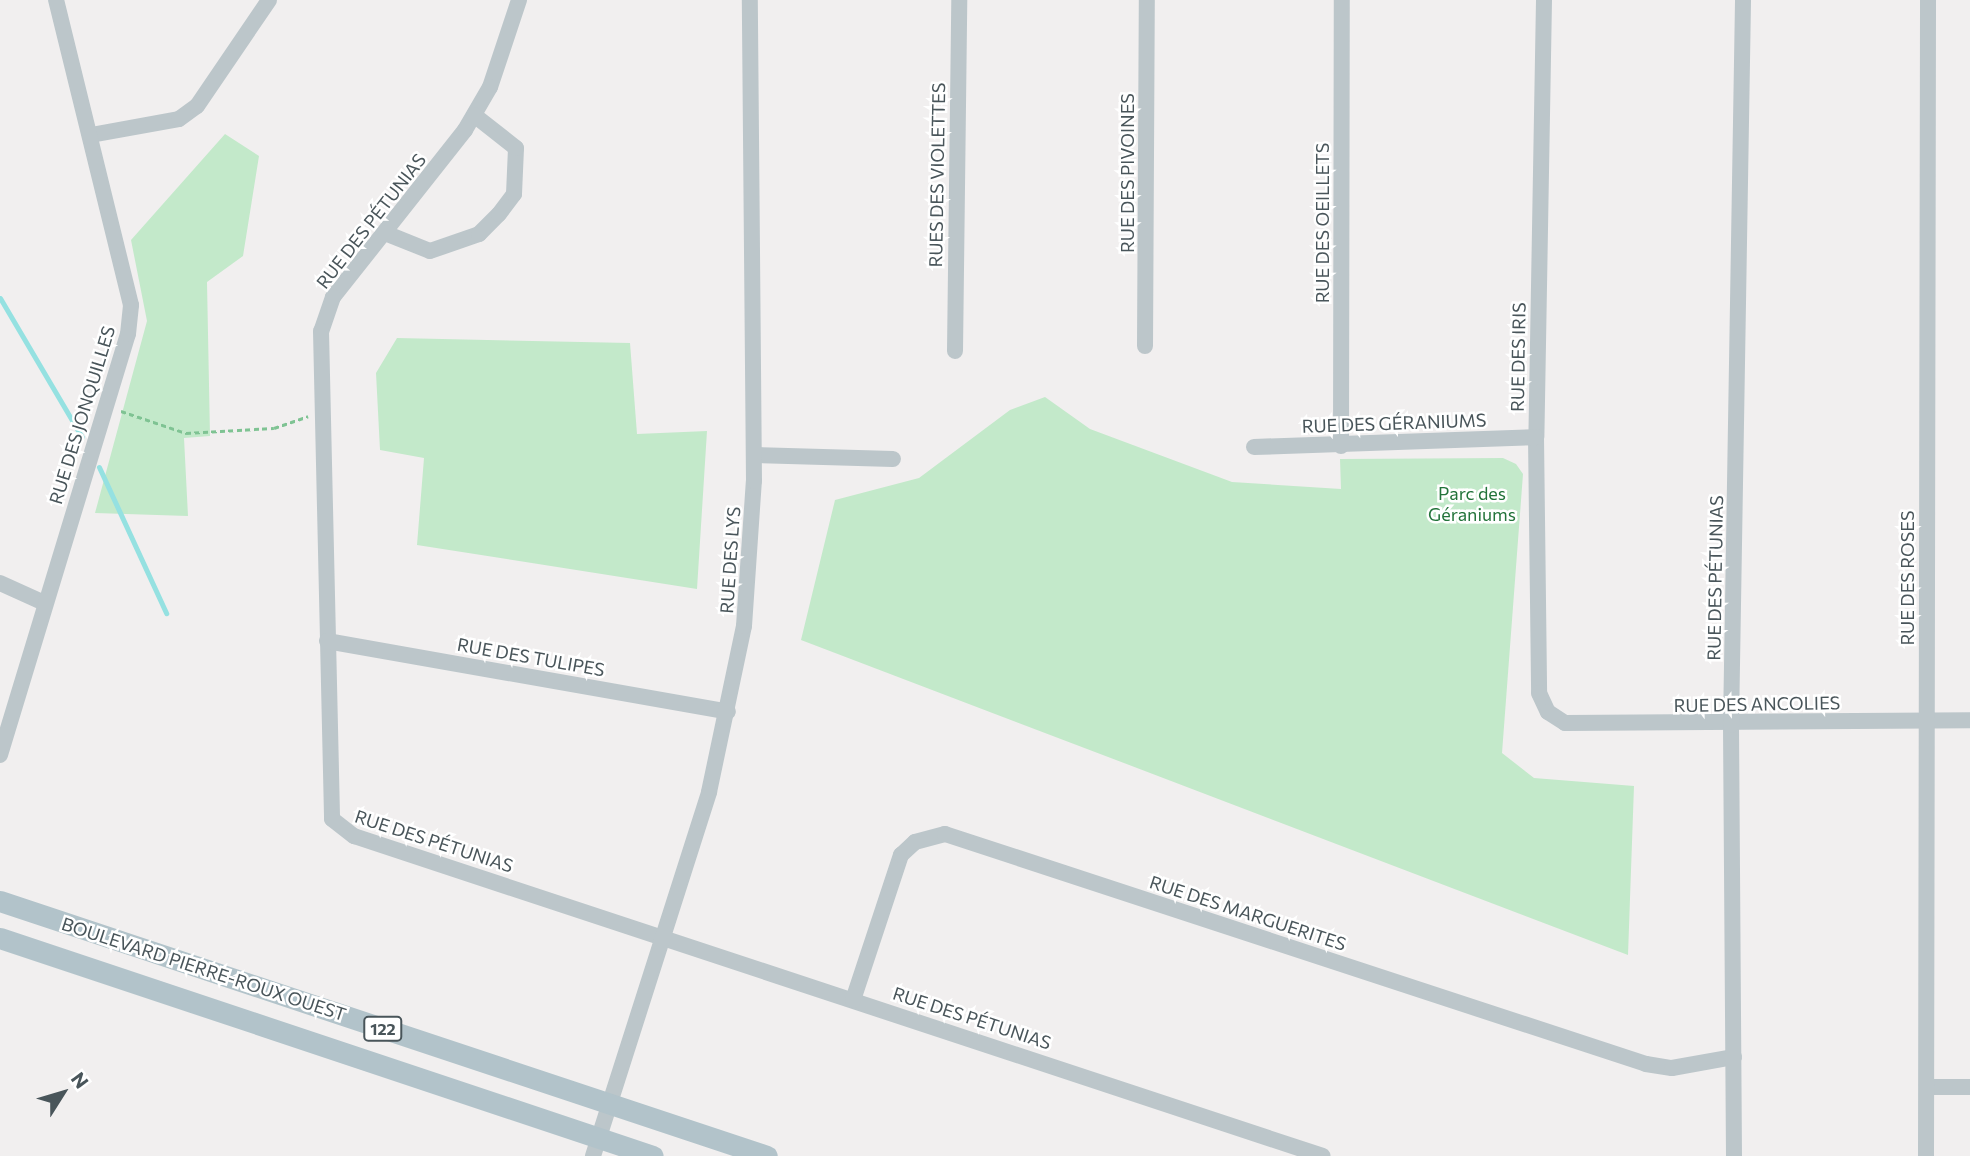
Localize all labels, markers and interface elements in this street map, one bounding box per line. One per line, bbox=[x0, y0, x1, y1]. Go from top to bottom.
street label: RUES DES VIOLETTES bbox=[925, 82, 949, 268]
street label: RUE DES PIVOINES bbox=[1116, 93, 1138, 253]
street label: RUE DES OEILLETS bbox=[1311, 143, 1333, 303]
street label: RUE DES PÉTUNIAS bbox=[312, 149, 430, 293]
street label: RUE DES IRIS bbox=[1506, 302, 1530, 412]
street label: RUE DES JONQUILLES bbox=[45, 323, 119, 507]
street label: RUE DES GÉRANIUMS bbox=[1301, 409, 1487, 437]
park label: Parc des Géraniums bbox=[1428, 483, 1516, 526]
street label: RUE DES PÉTUNIAS bbox=[1703, 495, 1727, 661]
street label: RUE DES LYS bbox=[715, 506, 745, 614]
street label: RUE DES ROSES bbox=[1896, 510, 1918, 646]
street label: RUE DES TULIPES bbox=[456, 633, 606, 681]
street label: RUE DES ANCOLIES bbox=[1674, 692, 1840, 716]
street label: RUE DES PÉTUNIAS bbox=[352, 805, 516, 877]
street label: RUE DES MARGUERITES bbox=[1147, 871, 1349, 955]
street label: BOULEVARD PIERRE-ROUX OUEST bbox=[59, 913, 349, 1025]
street label: RUE DES PÉTUNIAS bbox=[890, 982, 1054, 1054]
road number: 122 bbox=[362, 1016, 404, 1042]
north arrow bbox=[28, 1058, 98, 1128]
text: N bbox=[67, 1067, 94, 1093]

